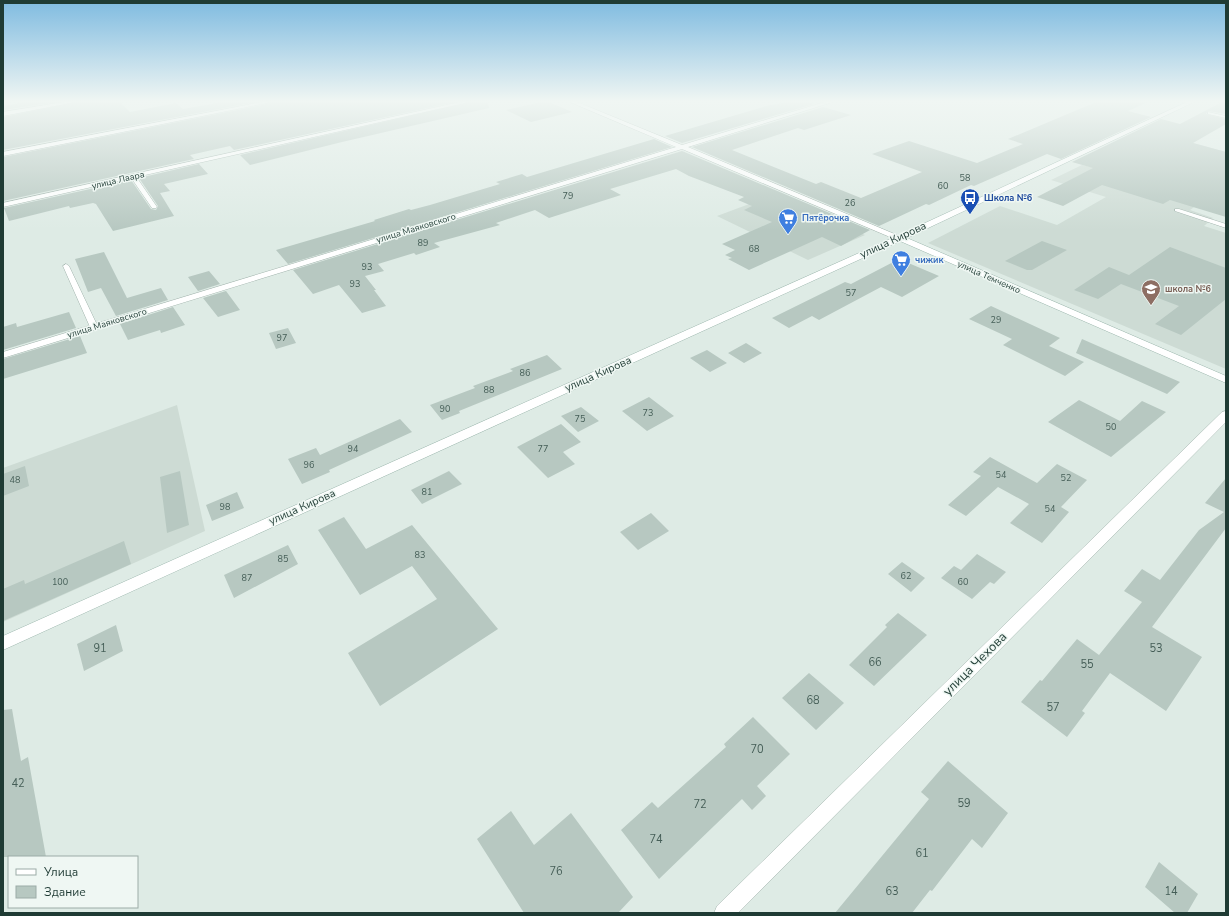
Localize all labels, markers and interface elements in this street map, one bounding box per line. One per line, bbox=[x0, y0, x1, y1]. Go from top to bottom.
street label: улица Лаара bbox=[90, 168, 146, 192]
house number: 58 bbox=[960, 172, 970, 184]
house number: 60 bbox=[938, 180, 948, 192]
bus stop icon: Школа №6 bbox=[959, 187, 981, 215]
house number: 79 bbox=[563, 190, 573, 202]
place label: Школа №6 bbox=[984, 192, 1033, 204]
house number: 26 bbox=[845, 197, 855, 209]
supermarket icon: Пятёрочка bbox=[777, 207, 799, 235]
street label: улица Маяковского bbox=[375, 210, 457, 246]
place label: Пятёрочка bbox=[802, 212, 849, 224]
street label: улица Кирова bbox=[857, 218, 929, 262]
house number: 89 bbox=[418, 237, 428, 249]
house number: 68 bbox=[749, 243, 759, 255]
supermarket icon: чижик bbox=[890, 249, 912, 277]
place label: чижик bbox=[915, 254, 944, 266]
street label: улица Темченко bbox=[956, 258, 1022, 296]
house number: 93 bbox=[362, 261, 372, 273]
house number: 93 bbox=[350, 278, 360, 290]
school or university icon: школа №6 bbox=[1140, 278, 1162, 306]
place label: школа №6 bbox=[1165, 283, 1212, 295]
house number: 57 bbox=[846, 287, 856, 299]
street label: улица Маяковского bbox=[66, 305, 148, 341]
house number: 29 bbox=[991, 314, 1001, 326]
house number: 97 bbox=[277, 332, 287, 344]
street label: улица Кирова bbox=[562, 353, 634, 395]
house number: 86 bbox=[520, 367, 530, 379]
house number: 88 bbox=[484, 384, 494, 396]
house number: 90 bbox=[440, 403, 450, 415]
house number: 73 bbox=[643, 407, 653, 419]
house number: 75 bbox=[575, 413, 585, 425]
house number: 50 bbox=[1106, 421, 1116, 433]
house number: 94 bbox=[348, 443, 359, 455]
house number: 77 bbox=[538, 443, 548, 455]
house number: 96 bbox=[304, 459, 314, 471]
house number: 54 bbox=[996, 469, 1007, 481]
house number: 52 bbox=[1061, 472, 1071, 484]
house number: 48 bbox=[10, 474, 20, 486]
street label: улица Кирова bbox=[266, 486, 338, 528]
house number: 81 bbox=[422, 486, 432, 498]
house number: 98 bbox=[220, 501, 230, 513]
house number: 54 bbox=[1045, 503, 1056, 515]
house number: 83 bbox=[415, 549, 425, 561]
house number: 85 bbox=[278, 553, 288, 565]
house number: 62 bbox=[901, 570, 911, 582]
house number: 87 bbox=[242, 572, 252, 584]
house number: 100 bbox=[52, 576, 68, 588]
house number: 60 bbox=[958, 576, 968, 588]
street label: улица Чехова bbox=[939, 628, 1011, 700]
house number: 91 bbox=[93, 641, 107, 656]
house number: 53 bbox=[1149, 641, 1163, 656]
house number: 66 bbox=[868, 655, 882, 670]
house number: 55 bbox=[1080, 657, 1094, 672]
house number: 68 bbox=[806, 693, 820, 708]
house number: 57 bbox=[1046, 700, 1060, 715]
house number: 70 bbox=[750, 742, 764, 757]
house number: 42 bbox=[11, 776, 25, 791]
house number: 59 bbox=[957, 796, 971, 811]
house number: 72 bbox=[693, 797, 707, 812]
house number: 74 bbox=[649, 832, 663, 847]
house number: 61 bbox=[915, 846, 929, 861]
legend bbox=[8, 856, 138, 908]
text: Улица bbox=[43, 864, 78, 880]
house number: 76 bbox=[549, 864, 563, 879]
text: Здание bbox=[44, 884, 86, 900]
house number: 63 bbox=[885, 884, 899, 899]
house number: 14 bbox=[1164, 884, 1178, 899]

